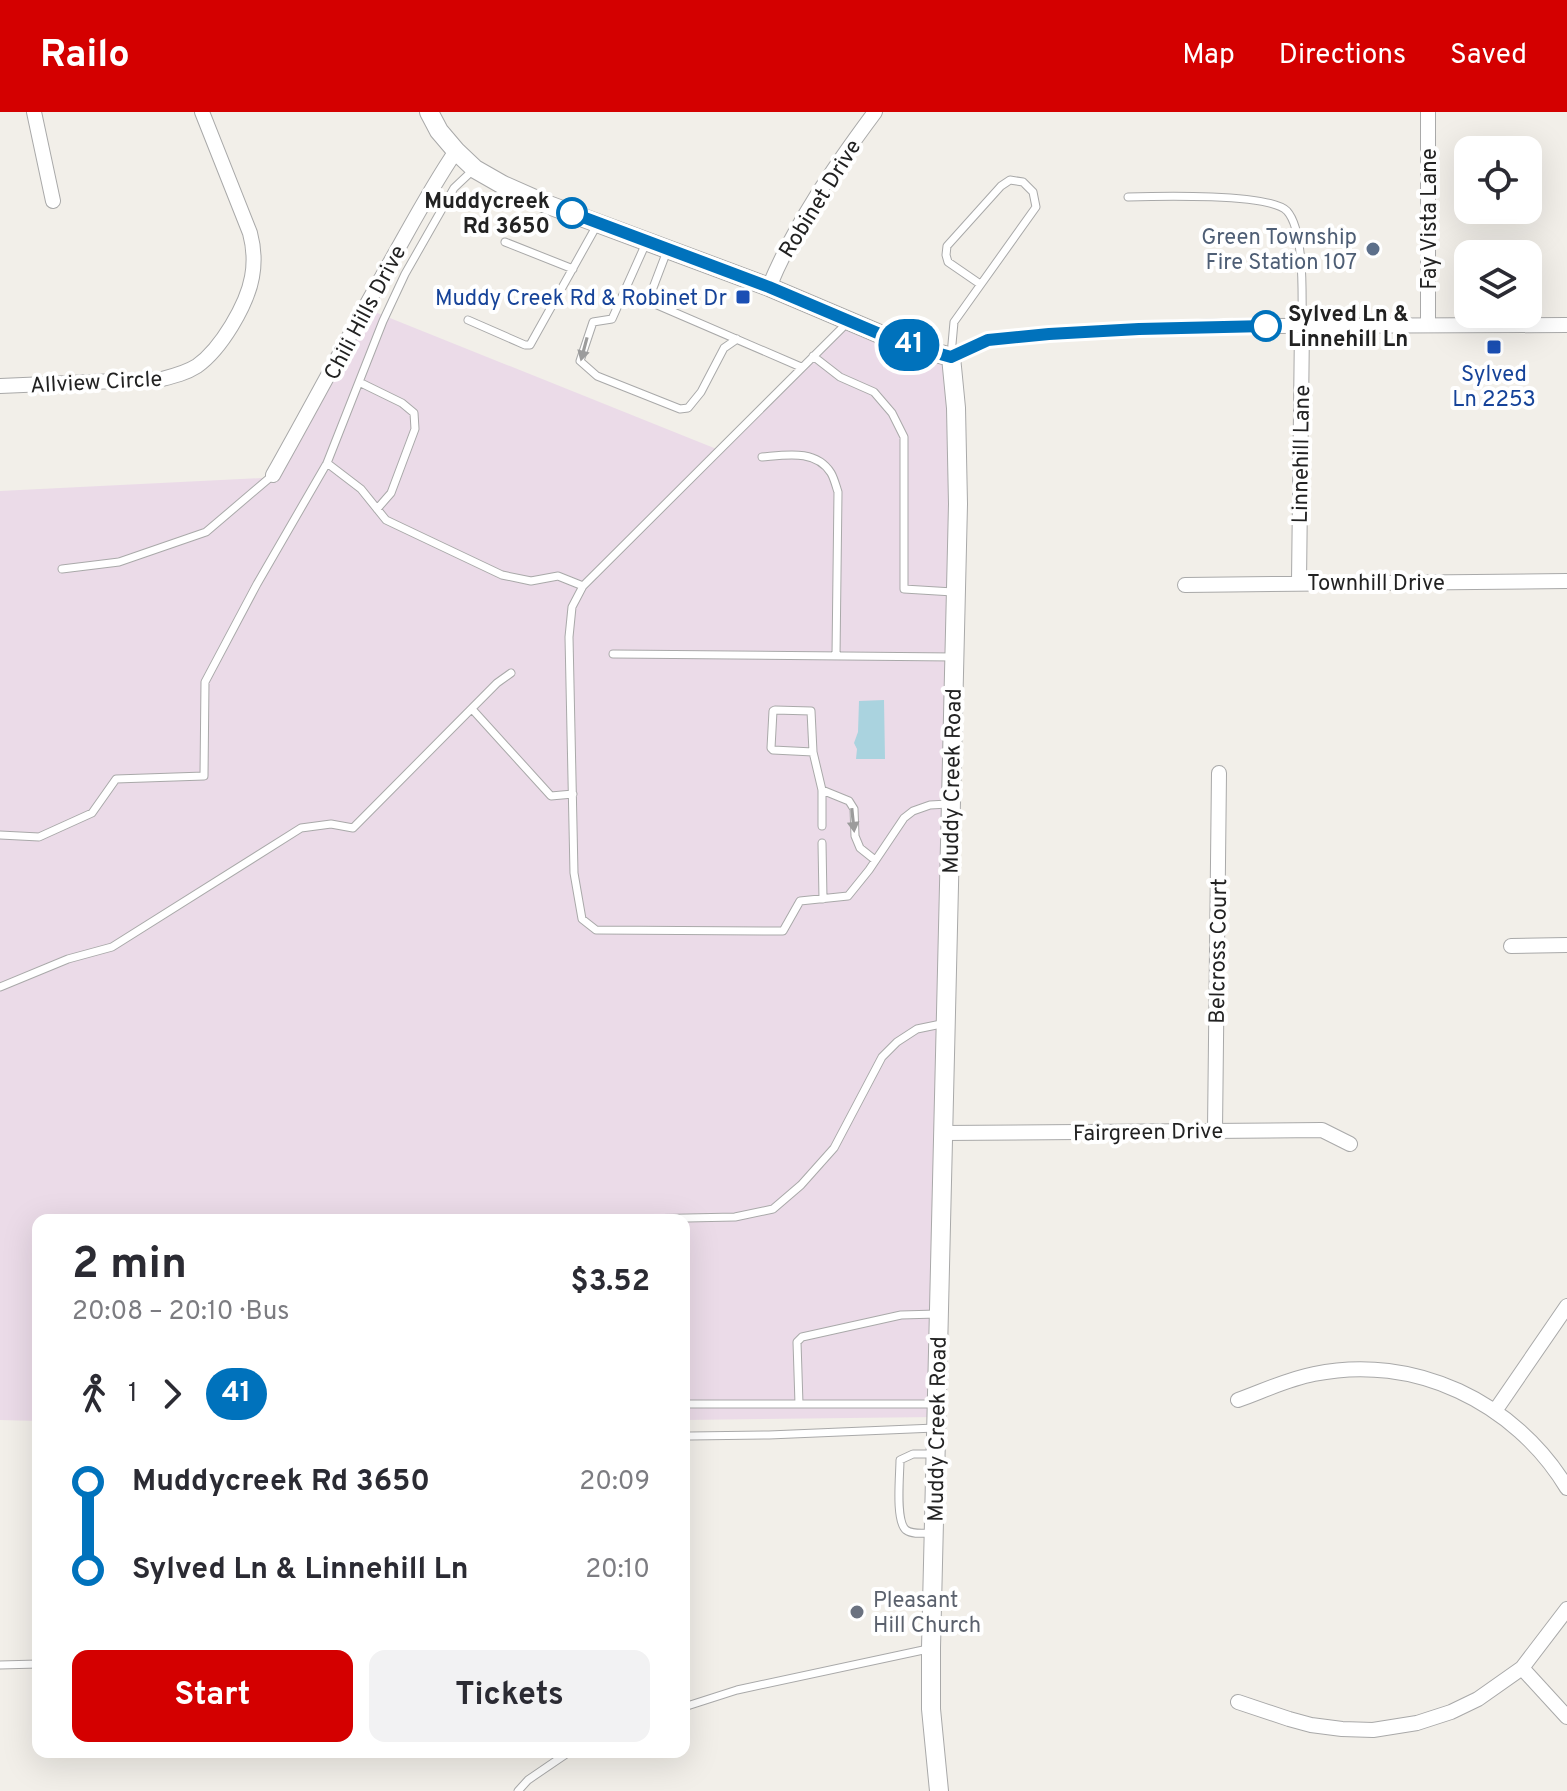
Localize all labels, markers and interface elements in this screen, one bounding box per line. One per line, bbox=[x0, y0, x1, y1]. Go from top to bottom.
text: Railo bbox=[40, 32, 130, 81]
text: Map bbox=[1182, 38, 1235, 74]
text: Directions bbox=[1279, 38, 1406, 74]
text: Saved bbox=[1450, 38, 1527, 74]
street label: Robinet Drive bbox=[774, 135, 868, 263]
map controls bbox=[1454, 136, 1542, 328]
button: locate bbox=[1454, 136, 1542, 224]
street label: Fay Vista Lane bbox=[1417, 148, 1444, 290]
place label: Muddycreek Rd 3650 bbox=[424, 189, 550, 241]
marker: Muddycreek Rd 3650 bbox=[557, 198, 587, 228]
place label: Green Township Fire Station 107 bbox=[1201, 225, 1357, 277]
marker: Green Township Fire Station 107 bbox=[1364, 240, 1382, 258]
button: layers bbox=[1454, 240, 1542, 328]
street label: Chili Hills Drive bbox=[319, 241, 413, 385]
place label: Muddy Creek Rd & Robinet Dr bbox=[435, 286, 727, 313]
marker: Muddy Creek Rd & Robinet Dr bbox=[734, 288, 752, 306]
place label: Sylved Ln & Linnehill Ln bbox=[1288, 302, 1409, 354]
marker: Sylved Ln & Linnehill Ln bbox=[1251, 311, 1281, 341]
line badge: 41 bbox=[873, 319, 945, 371]
text: 41 bbox=[894, 327, 924, 363]
one-way arrow bbox=[578, 336, 590, 361]
marker: Sylved Ln 2253 bbox=[1485, 338, 1503, 356]
place label: Sylved Ln 2253 bbox=[1452, 362, 1536, 414]
street label: Allview Circle bbox=[29, 367, 163, 400]
street label: Linnehill Lane bbox=[1288, 385, 1317, 524]
street label: Townhill Drive bbox=[1307, 571, 1445, 598]
street label: Muddy Creek Road bbox=[938, 688, 969, 874]
one-way arrow bbox=[847, 808, 860, 833]
street label: Belcross Court bbox=[1205, 878, 1234, 1024]
street label: Fairgreen Drive bbox=[1073, 1119, 1223, 1148]
text: 2 min bbox=[72, 1238, 187, 1294]
text: $3.52 bbox=[571, 1264, 650, 1301]
text: 20:08 – 20:10 · Bus bbox=[72, 1296, 289, 1329]
street label: Muddy Creek Road bbox=[923, 1336, 954, 1522]
icon: walk bbox=[72, 1372, 116, 1416]
icon: forward bbox=[150, 1372, 194, 1416]
text: 41 bbox=[222, 1376, 251, 1412]
text: 1 bbox=[128, 1378, 138, 1411]
text: Muddycreek Rd 3650 bbox=[132, 1464, 430, 1501]
text: 20:09 bbox=[579, 1466, 650, 1499]
text: Sylved Ln & Linnehill Ln bbox=[132, 1552, 468, 1589]
text: 20:10 bbox=[585, 1554, 650, 1587]
place label: Pleasant Hill Church bbox=[873, 1588, 981, 1640]
marker: Pleasant Hill Church bbox=[848, 1603, 866, 1621]
button: Start bbox=[72, 1650, 353, 1742]
button: Tickets bbox=[369, 1650, 650, 1742]

